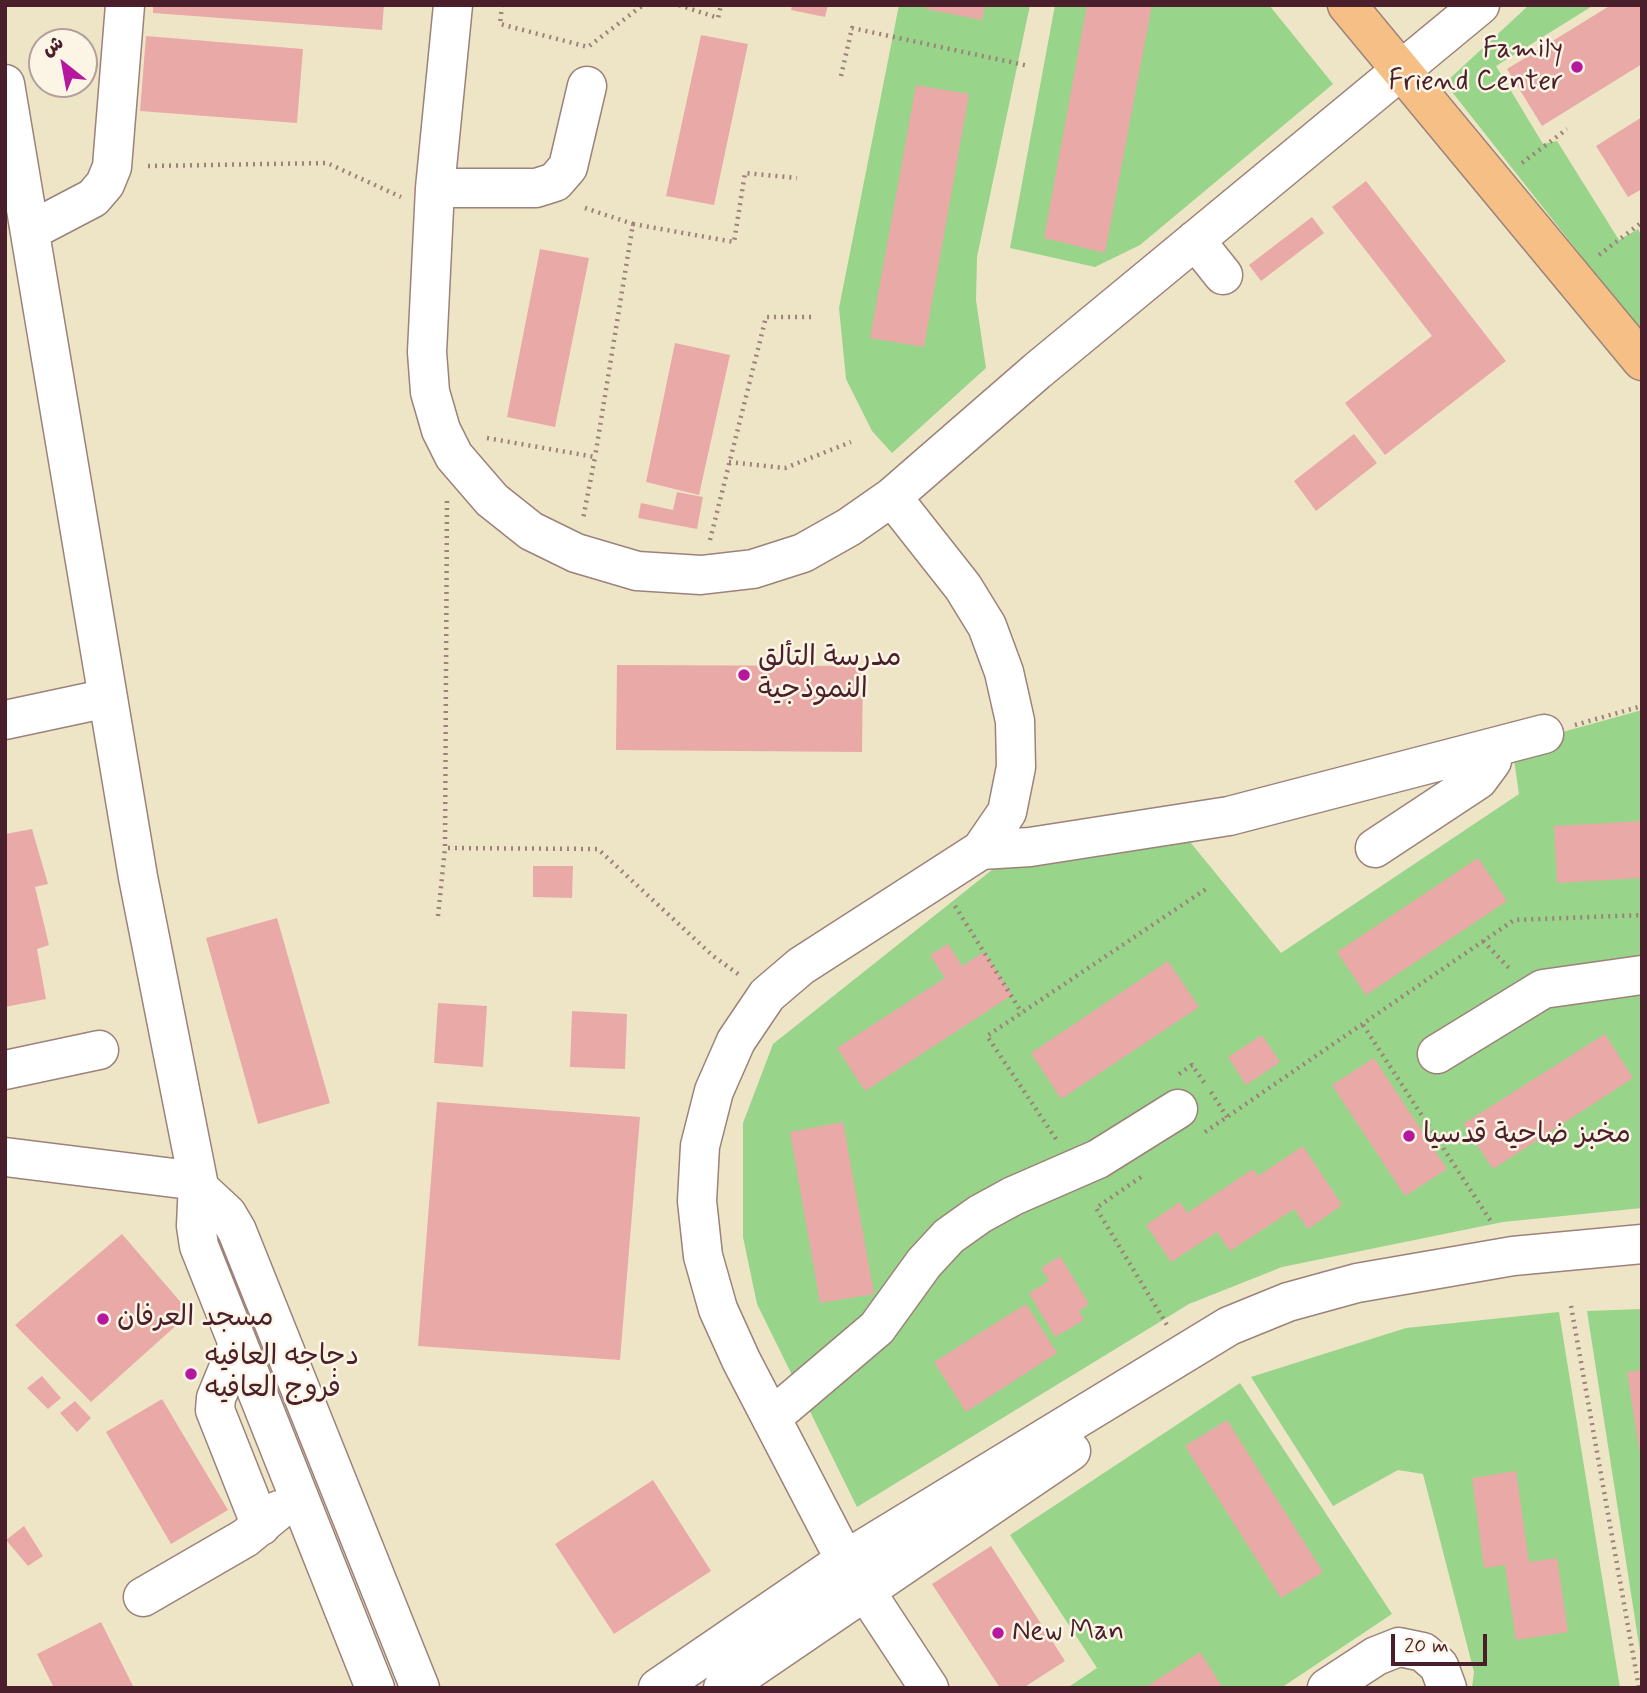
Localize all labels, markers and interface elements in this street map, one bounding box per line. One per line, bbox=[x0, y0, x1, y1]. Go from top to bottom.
north arrow bbox=[28, 28, 98, 98]
text: ش bbox=[38, 30, 68, 62]
place label: Family Friend Center bbox=[1388, 34, 1563, 100]
marker: Family Friend Center bbox=[1569, 59, 1585, 75]
place label: مدرسة التألق النموذجية bbox=[758, 642, 901, 708]
marker: مدرسة التألق النموذجية bbox=[736, 667, 752, 683]
place label: مخبز ضاحية قدسيا bbox=[1423, 1119, 1631, 1153]
marker: مخبز ضاحية قدسيا bbox=[1401, 1128, 1417, 1144]
place label: مسجد العرفان bbox=[117, 1302, 273, 1336]
marker: مسجد العرفان bbox=[95, 1311, 111, 1327]
place label: دجاجه العافيه فروج العافيه bbox=[205, 1341, 359, 1407]
marker: دجاجه العافيه فروج العافيه bbox=[183, 1366, 199, 1382]
place label: New Man bbox=[1012, 1616, 1124, 1650]
scale bar bbox=[1395, 1620, 1491, 1664]
marker: New Man bbox=[990, 1625, 1006, 1641]
text: 20 m bbox=[1404, 1632, 1449, 1660]

